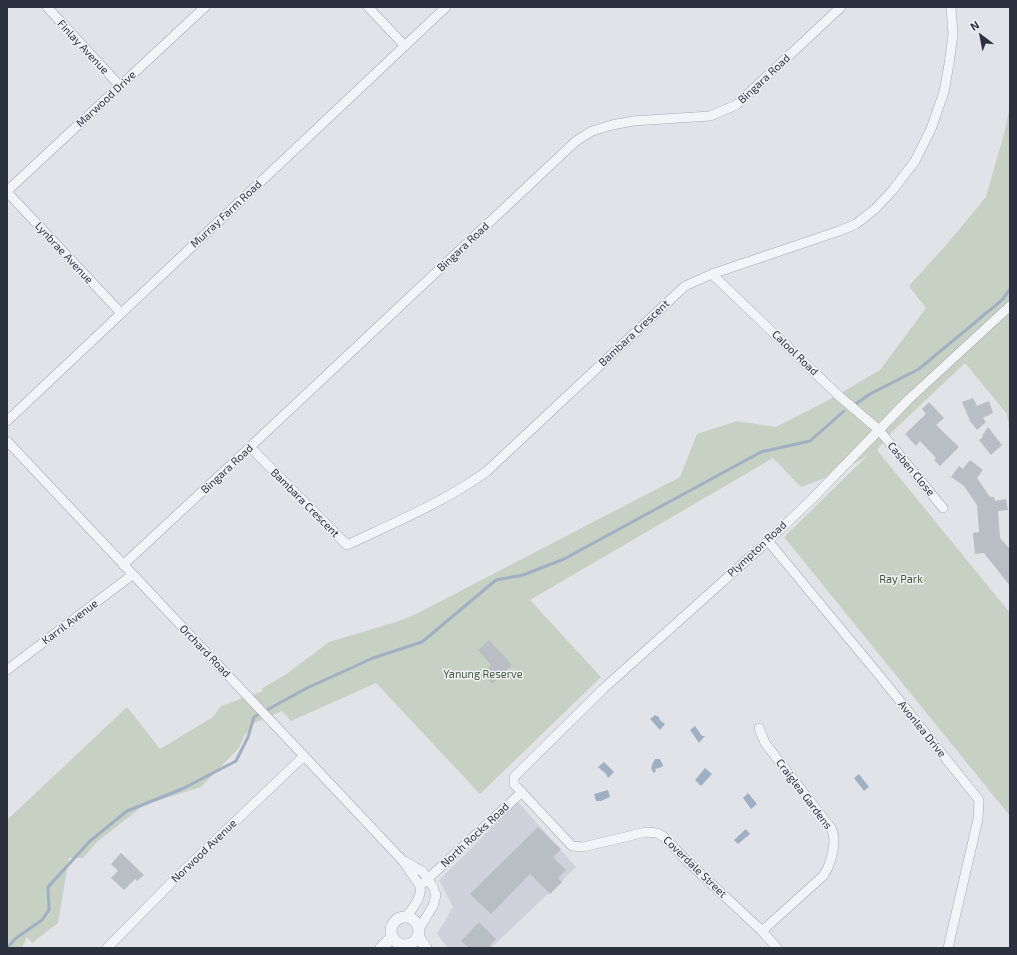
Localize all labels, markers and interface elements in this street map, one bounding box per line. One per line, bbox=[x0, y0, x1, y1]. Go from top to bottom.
north arrow bbox=[961, 16, 1001, 56]
street label: Finlay Avenue bbox=[54, 17, 112, 77]
text: N bbox=[968, 18, 981, 33]
street label: Bingara Road bbox=[735, 52, 793, 106]
street label: Marwood Drive bbox=[74, 68, 138, 130]
street label: Murray Farm Road bbox=[188, 178, 264, 250]
street label: Lynbrae Avenue bbox=[32, 220, 96, 286]
street label: Bingara Road bbox=[434, 220, 492, 274]
street label: Bambara Crescent bbox=[596, 297, 672, 369]
street label: Calool Road bbox=[769, 328, 821, 378]
street label: Casben Close bbox=[885, 439, 937, 499]
street label: Bingara Road bbox=[198, 442, 256, 496]
street label: Bambara Crescent bbox=[268, 466, 342, 540]
street label: Plympton Road bbox=[725, 518, 789, 580]
park label: Ray Park bbox=[879, 572, 923, 586]
street label: Karril Avenue bbox=[39, 597, 101, 647]
street label: Orchard Road bbox=[177, 622, 233, 680]
park label: Yanung Reserve bbox=[443, 667, 523, 681]
street label: Avonlea Drive bbox=[895, 698, 949, 760]
street label: Craiglea Gardens bbox=[773, 756, 835, 832]
street label: North Rocks Road bbox=[438, 800, 512, 870]
street label: Norwood Avenue bbox=[169, 817, 239, 885]
street label: Coverdale Street bbox=[661, 833, 729, 901]

